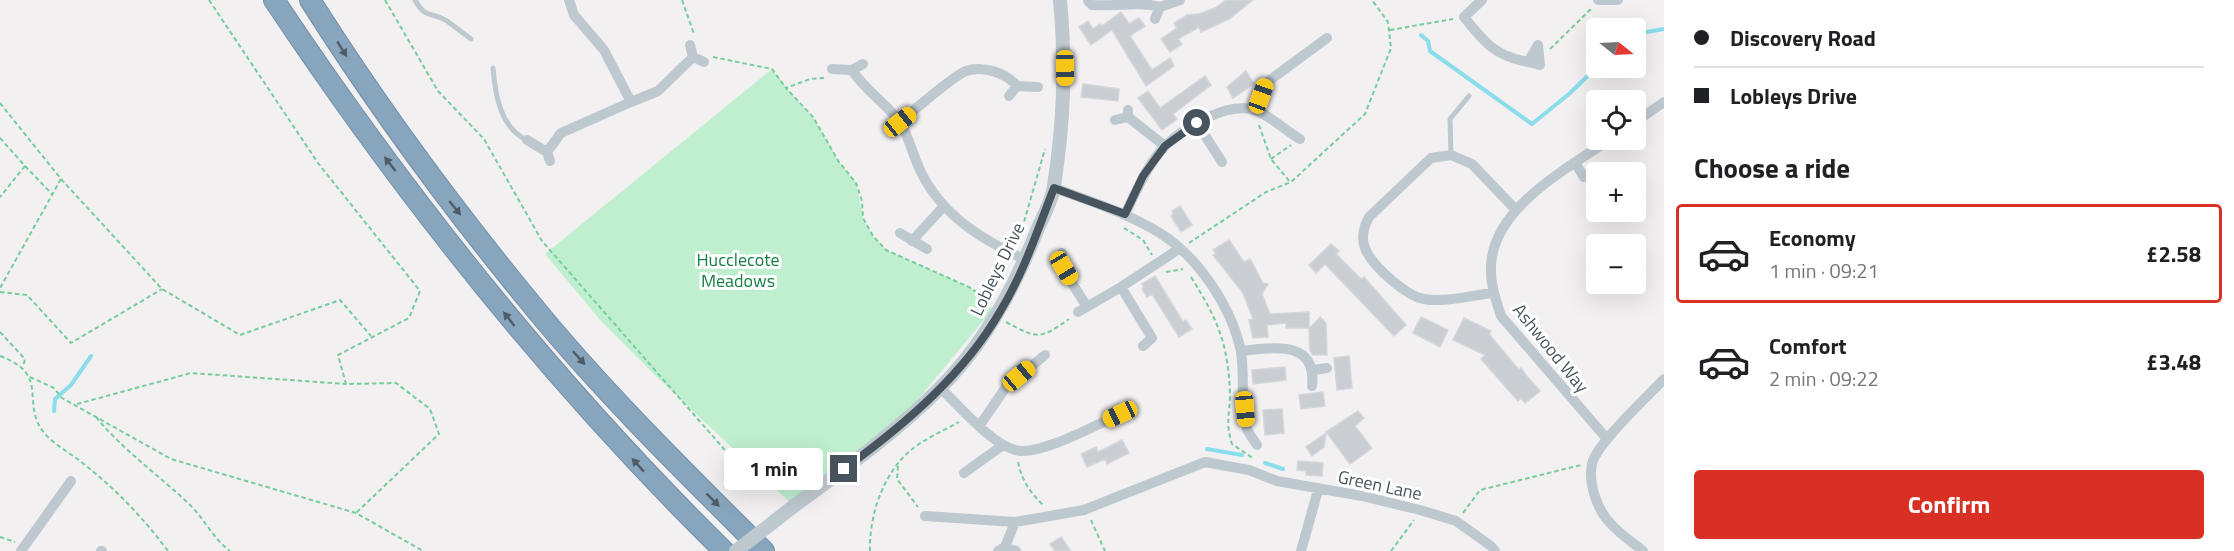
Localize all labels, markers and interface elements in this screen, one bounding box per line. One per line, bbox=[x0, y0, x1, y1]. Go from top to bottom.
north arrow bbox=[1586, 18, 1646, 78]
map controls bbox=[1586, 18, 1646, 294]
text: Discovery Road bbox=[1730, 21, 1876, 55]
one-way arrow bbox=[336, 41, 347, 58]
car bbox=[1056, 50, 1074, 86]
car bbox=[1246, 76, 1276, 116]
text: Lobleys Drive bbox=[1730, 79, 1857, 113]
button: locate bbox=[1586, 90, 1646, 150]
car bbox=[880, 104, 920, 140]
route start bbox=[1183, 109, 1210, 136]
text: Choose a ride bbox=[1694, 147, 1850, 188]
one-way arrow bbox=[384, 157, 396, 172]
button: + bbox=[1586, 162, 1646, 222]
one-way arrow bbox=[449, 200, 462, 216]
street label: Lobleys Drive bbox=[963, 218, 1031, 320]
text: Economy bbox=[1769, 221, 1856, 255]
icon: car bbox=[1697, 227, 1751, 281]
button: − bbox=[1586, 234, 1646, 294]
text: £2.58 bbox=[2146, 237, 2201, 271]
park label: Hucclecote Meadows bbox=[696, 246, 780, 294]
car bbox=[1047, 248, 1081, 288]
text: 1 min · 09:21 bbox=[1769, 255, 1879, 286]
street label: Ashwood Way bbox=[1506, 298, 1596, 399]
one-way arrow bbox=[502, 311, 515, 327]
text: Comfort bbox=[1769, 329, 1847, 363]
icon: car bbox=[1697, 335, 1751, 389]
text: £3.48 bbox=[2146, 345, 2201, 379]
one-way arrow bbox=[572, 350, 585, 365]
car bbox=[999, 358, 1039, 394]
text: 2 min · 09:22 bbox=[1769, 363, 1879, 394]
car bbox=[1234, 390, 1256, 428]
car bbox=[1100, 398, 1140, 430]
callout: 1 min bbox=[724, 448, 823, 490]
text: 1 min bbox=[749, 453, 798, 484]
route end bbox=[830, 455, 857, 482]
one-way arrow bbox=[632, 458, 645, 473]
street label: Green Lane bbox=[1335, 463, 1425, 507]
button: Confirm bbox=[1694, 470, 2204, 539]
one-way arrow bbox=[706, 493, 721, 507]

